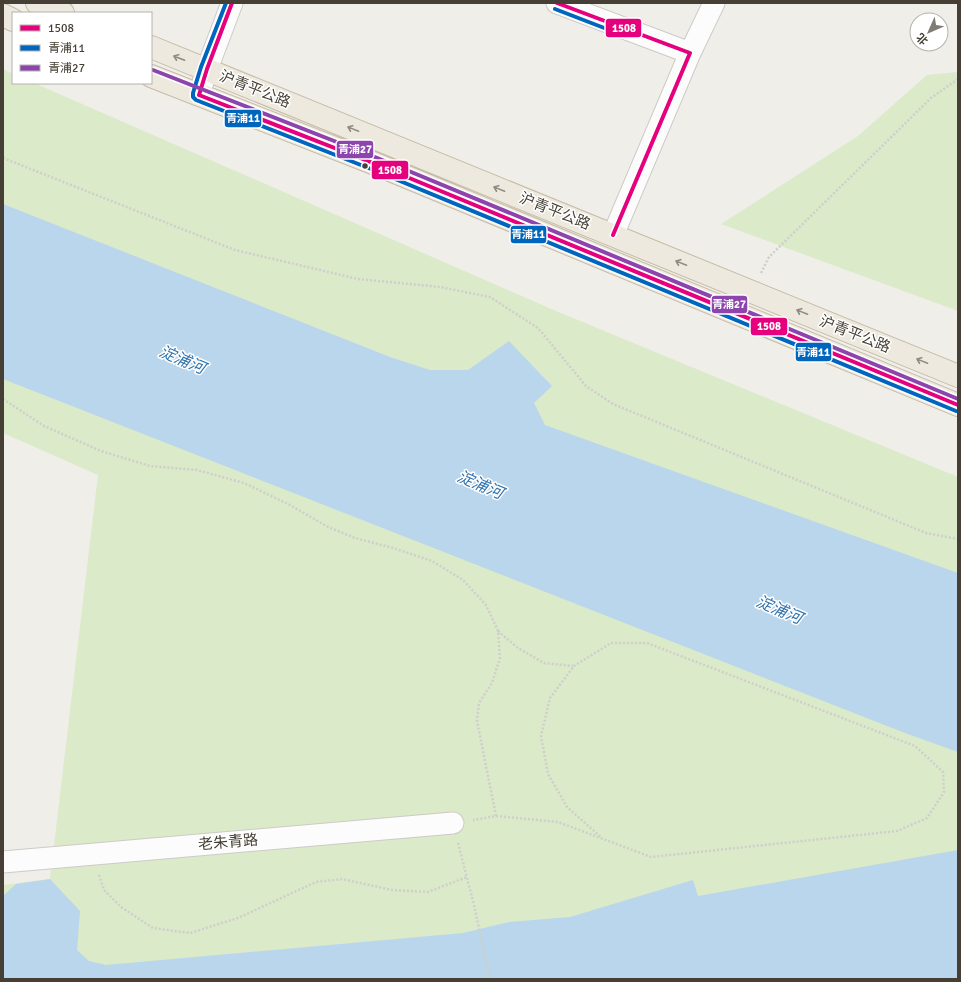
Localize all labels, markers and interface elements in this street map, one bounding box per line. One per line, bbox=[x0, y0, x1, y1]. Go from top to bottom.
legend bbox=[12, 12, 152, 84]
north arrow bbox=[909, 12, 949, 52]
line badge: 1508 bbox=[605, 18, 642, 38]
text: 1508 bbox=[48, 21, 74, 36]
text: 1508 bbox=[612, 22, 636, 35]
text: 北 bbox=[914, 30, 931, 47]
text: 青浦11 bbox=[48, 41, 85, 56]
one-way arrow bbox=[174, 54, 186, 62]
text: 青浦27 bbox=[48, 61, 85, 76]
street label: 沪青平公路 bbox=[217, 67, 293, 111]
line badge: 青浦11 bbox=[224, 109, 262, 128]
text: 青浦11 bbox=[226, 112, 260, 125]
one-way arrow bbox=[347, 125, 359, 132]
line badge: 青浦27 bbox=[336, 140, 374, 159]
text: 青浦27 bbox=[338, 143, 372, 156]
line badge: 1508 bbox=[371, 160, 409, 180]
unlabelled marker bbox=[360, 161, 370, 171]
text: 1508 bbox=[378, 164, 402, 177]
one-way arrow bbox=[494, 184, 506, 192]
street label: 沪青平公路 bbox=[517, 189, 593, 233]
line badge: 青浦11 bbox=[510, 225, 547, 244]
text: 青浦11 bbox=[511, 228, 545, 241]
one-way arrow bbox=[676, 258, 688, 266]
line badge: 青浦27 bbox=[711, 295, 748, 314]
text: 青浦27 bbox=[712, 298, 746, 311]
one-way arrow bbox=[796, 308, 808, 315]
street label: 沪青平公路 bbox=[817, 312, 893, 356]
line badge: 1508 bbox=[750, 317, 788, 336]
text: 1508 bbox=[757, 320, 781, 333]
water label: 淀浦河 bbox=[156, 341, 211, 380]
line badge: 青浦11 bbox=[795, 342, 832, 362]
text: 青浦11 bbox=[796, 346, 830, 359]
one-way arrow bbox=[916, 357, 928, 364]
water label: 淀浦河 bbox=[454, 466, 509, 505]
water label: 淀浦河 bbox=[753, 591, 808, 630]
street label: 老朱青路 bbox=[197, 830, 259, 854]

